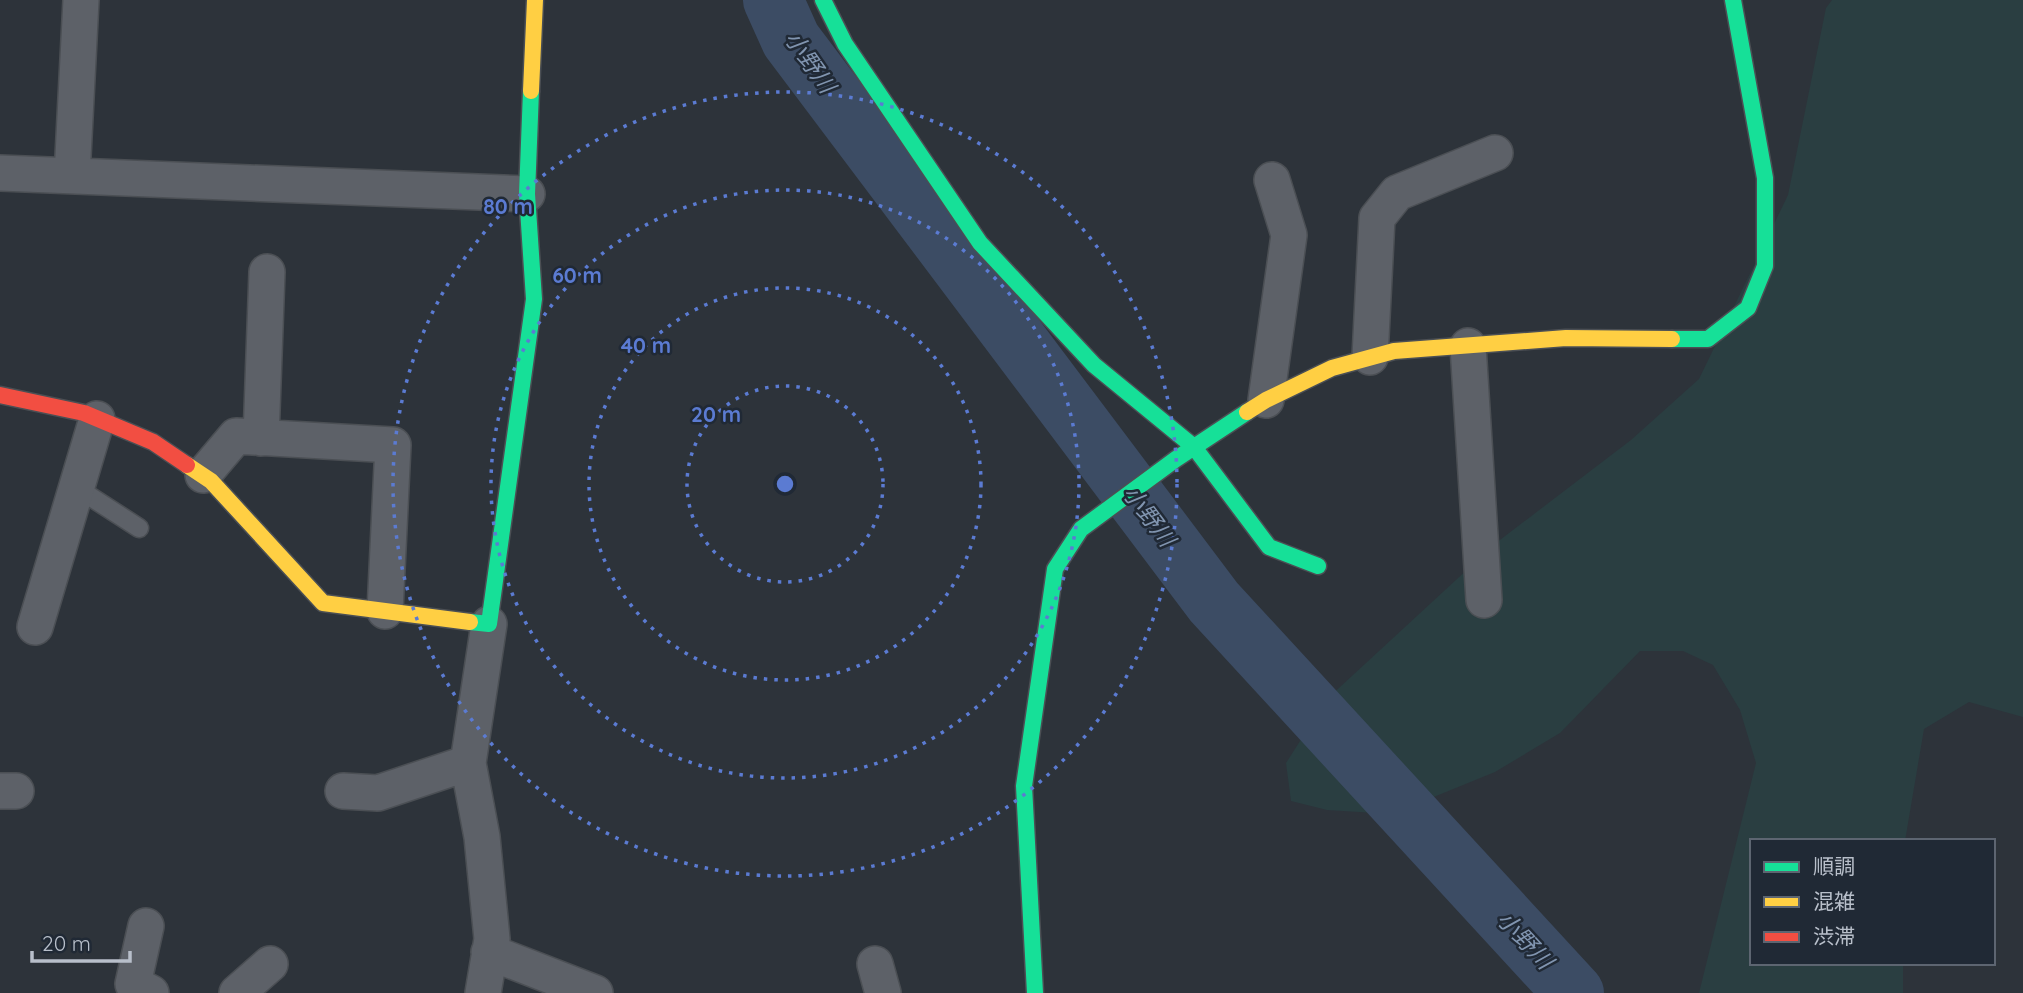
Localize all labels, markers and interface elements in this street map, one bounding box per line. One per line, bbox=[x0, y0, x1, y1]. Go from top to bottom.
water label: 小野川 bbox=[779, 25, 844, 101]
text: 80 m bbox=[483, 193, 533, 219]
text: 60 m bbox=[552, 262, 602, 288]
text: 40 m bbox=[621, 332, 671, 358]
text: 20 m bbox=[691, 401, 741, 427]
centre of rings bbox=[773, 472, 797, 496]
water label: 小野川 bbox=[1117, 479, 1184, 554]
legend bbox=[1750, 839, 1995, 965]
text: 順調 bbox=[1813, 853, 1855, 879]
text: 混雑 bbox=[1813, 888, 1855, 914]
water label: 小野川 bbox=[1491, 905, 1562, 977]
scale bar bbox=[32, 920, 130, 964]
text: 渋滞 bbox=[1813, 923, 1855, 949]
text: 20 m bbox=[42, 930, 91, 956]

